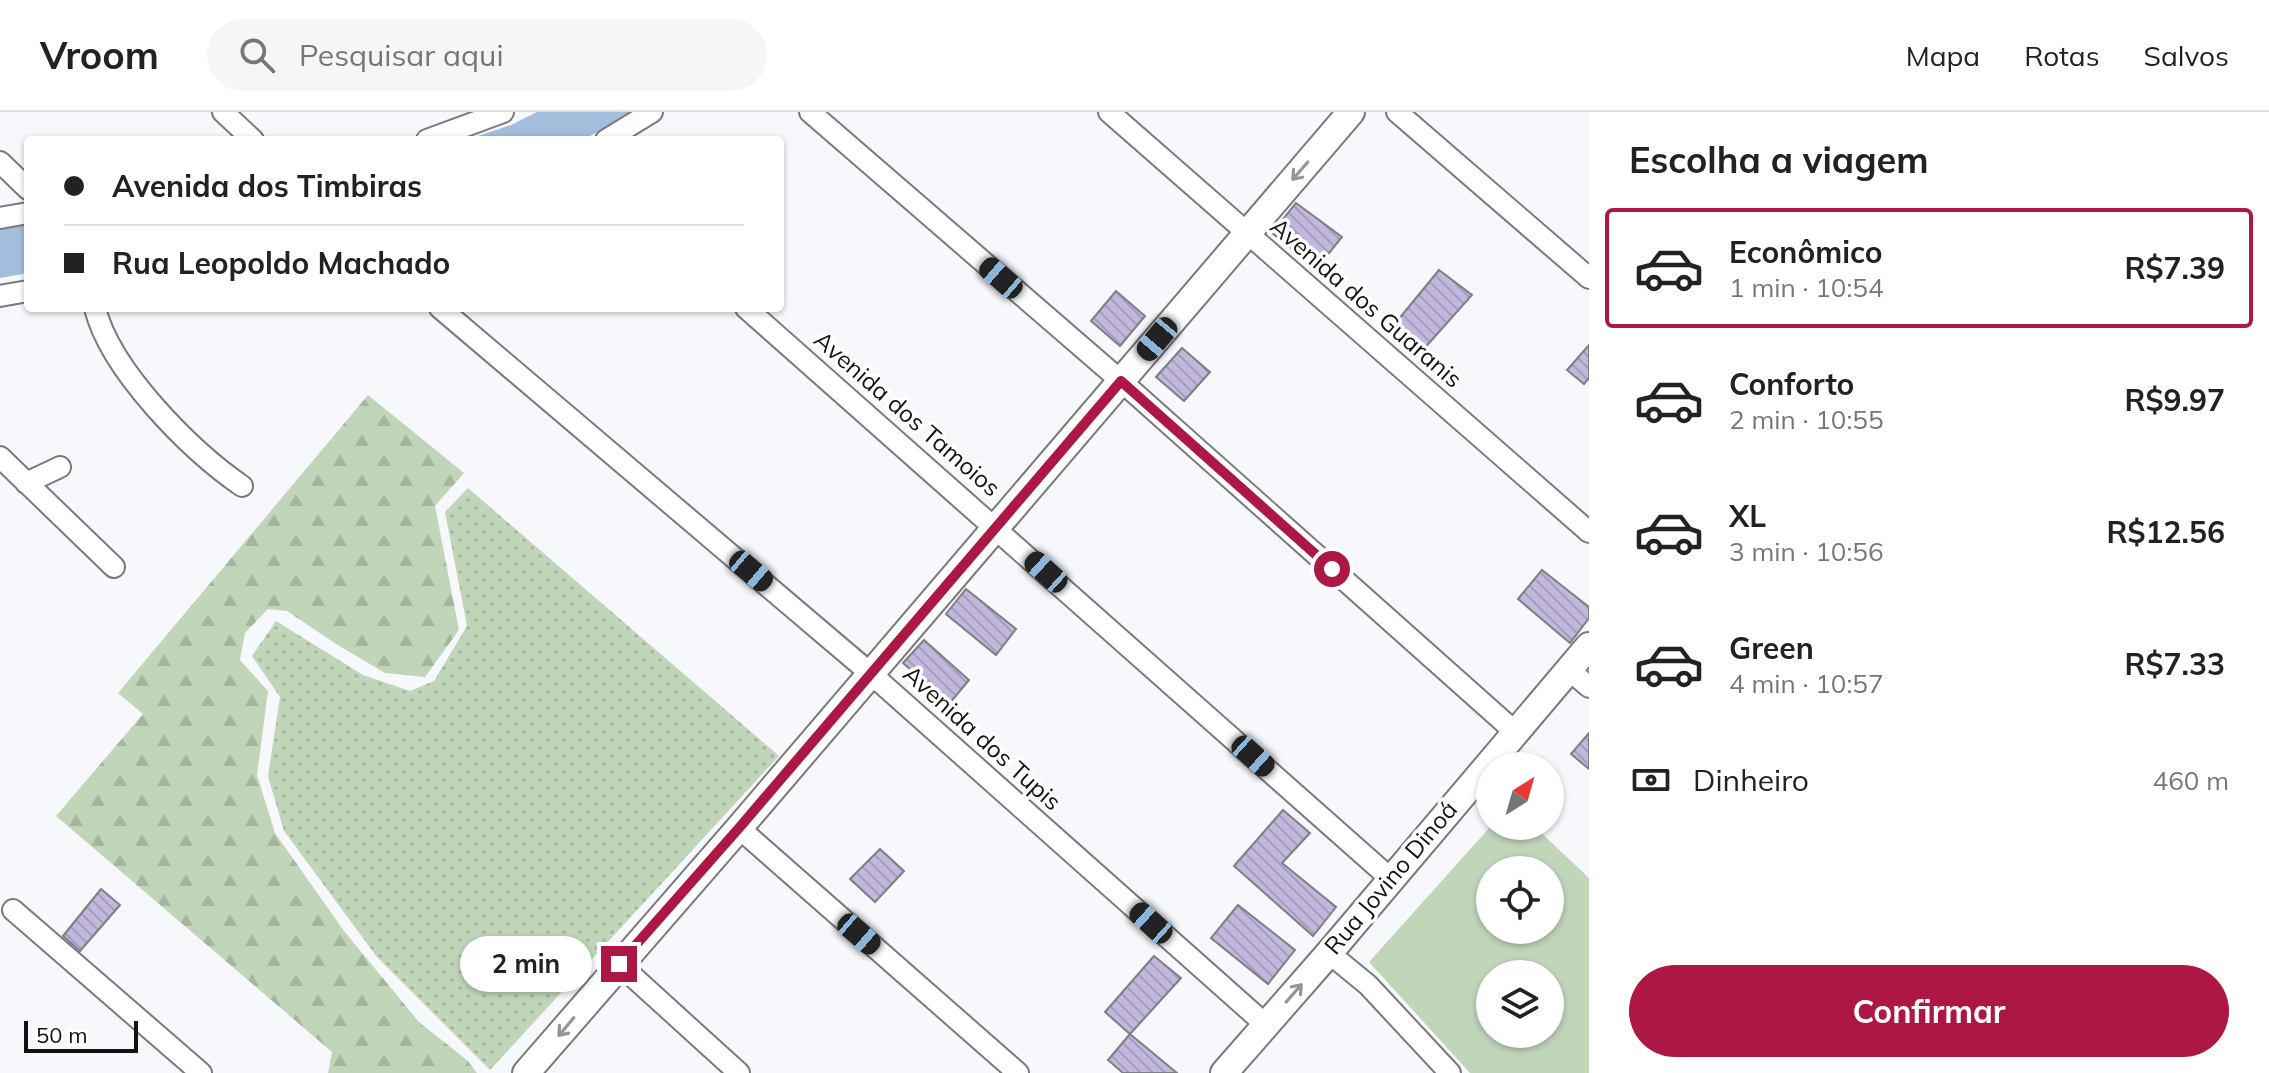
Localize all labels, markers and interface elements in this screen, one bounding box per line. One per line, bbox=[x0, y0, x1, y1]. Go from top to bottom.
search box bbox=[207, 19, 767, 91]
text: Vroom bbox=[40, 31, 159, 79]
icon: search bbox=[235, 33, 279, 77]
text: Pesquisar aqui bbox=[299, 36, 504, 74]
text: Mapa bbox=[1906, 38, 1980, 73]
text: Rotas bbox=[2024, 38, 2100, 73]
text: Salvos bbox=[2144, 38, 2229, 73]
text: Escolha a viagem bbox=[1629, 137, 1929, 182]
one-way arrow bbox=[1291, 160, 1309, 180]
text: Avenida dos Timbiras bbox=[112, 167, 422, 205]
street label: Avenida dos Guaranis bbox=[1265, 211, 1469, 394]
icon: car bbox=[1633, 232, 1705, 304]
text: Econômico bbox=[1729, 233, 1883, 271]
text: Rua Leopoldo Machado bbox=[112, 244, 450, 282]
text: R$7.39 bbox=[2125, 249, 2225, 287]
car bbox=[975, 253, 1027, 303]
text: 1 min · 10:54 bbox=[1729, 271, 1884, 304]
car bbox=[1132, 313, 1182, 365]
street label: Avenida dos Tamoios bbox=[808, 324, 1007, 502]
icon: car bbox=[1633, 364, 1705, 436]
text: Conforto bbox=[1729, 365, 1854, 403]
text: R$9.97 bbox=[2125, 381, 2225, 419]
text: 2 min · 10:55 bbox=[1729, 403, 1884, 436]
icon: car bbox=[1633, 496, 1705, 568]
text: XL bbox=[1729, 497, 1766, 535]
text: R$12.56 bbox=[2107, 513, 2225, 551]
text: 3 min · 10:56 bbox=[1729, 535, 1884, 568]
car bbox=[725, 546, 777, 596]
car bbox=[1020, 547, 1072, 597]
route start bbox=[1314, 551, 1350, 587]
icon: car bbox=[1633, 628, 1705, 700]
text: Green bbox=[1729, 629, 1814, 667]
text: R$7.33 bbox=[2125, 645, 2225, 683]
street label: Avenida dos Tupis bbox=[897, 658, 1068, 816]
text: 4 min · 10:57 bbox=[1729, 667, 1884, 700]
car bbox=[1227, 731, 1279, 781]
north arrow bbox=[1476, 752, 1564, 840]
map controls bbox=[1476, 752, 1564, 1048]
icon: cash bbox=[1629, 758, 1673, 802]
text: Dinheiro bbox=[1693, 761, 1809, 799]
text: 460 m bbox=[2153, 764, 2229, 797]
street label: Rua Jovino Dinoá bbox=[1317, 795, 1463, 960]
button: locate bbox=[1476, 856, 1564, 944]
car bbox=[1125, 898, 1177, 948]
car bbox=[833, 909, 885, 959]
callout: 2 min bbox=[459, 936, 591, 992]
route end bbox=[601, 946, 637, 982]
text: 2 min bbox=[492, 947, 560, 980]
button: layers bbox=[1476, 960, 1564, 1048]
button: Confirmar bbox=[1629, 965, 2229, 1057]
one-way arrow bbox=[1284, 984, 1302, 1004]
one-way arrow bbox=[557, 1016, 575, 1036]
scale bar bbox=[24, 1017, 138, 1053]
text: 50 m bbox=[36, 1021, 87, 1049]

